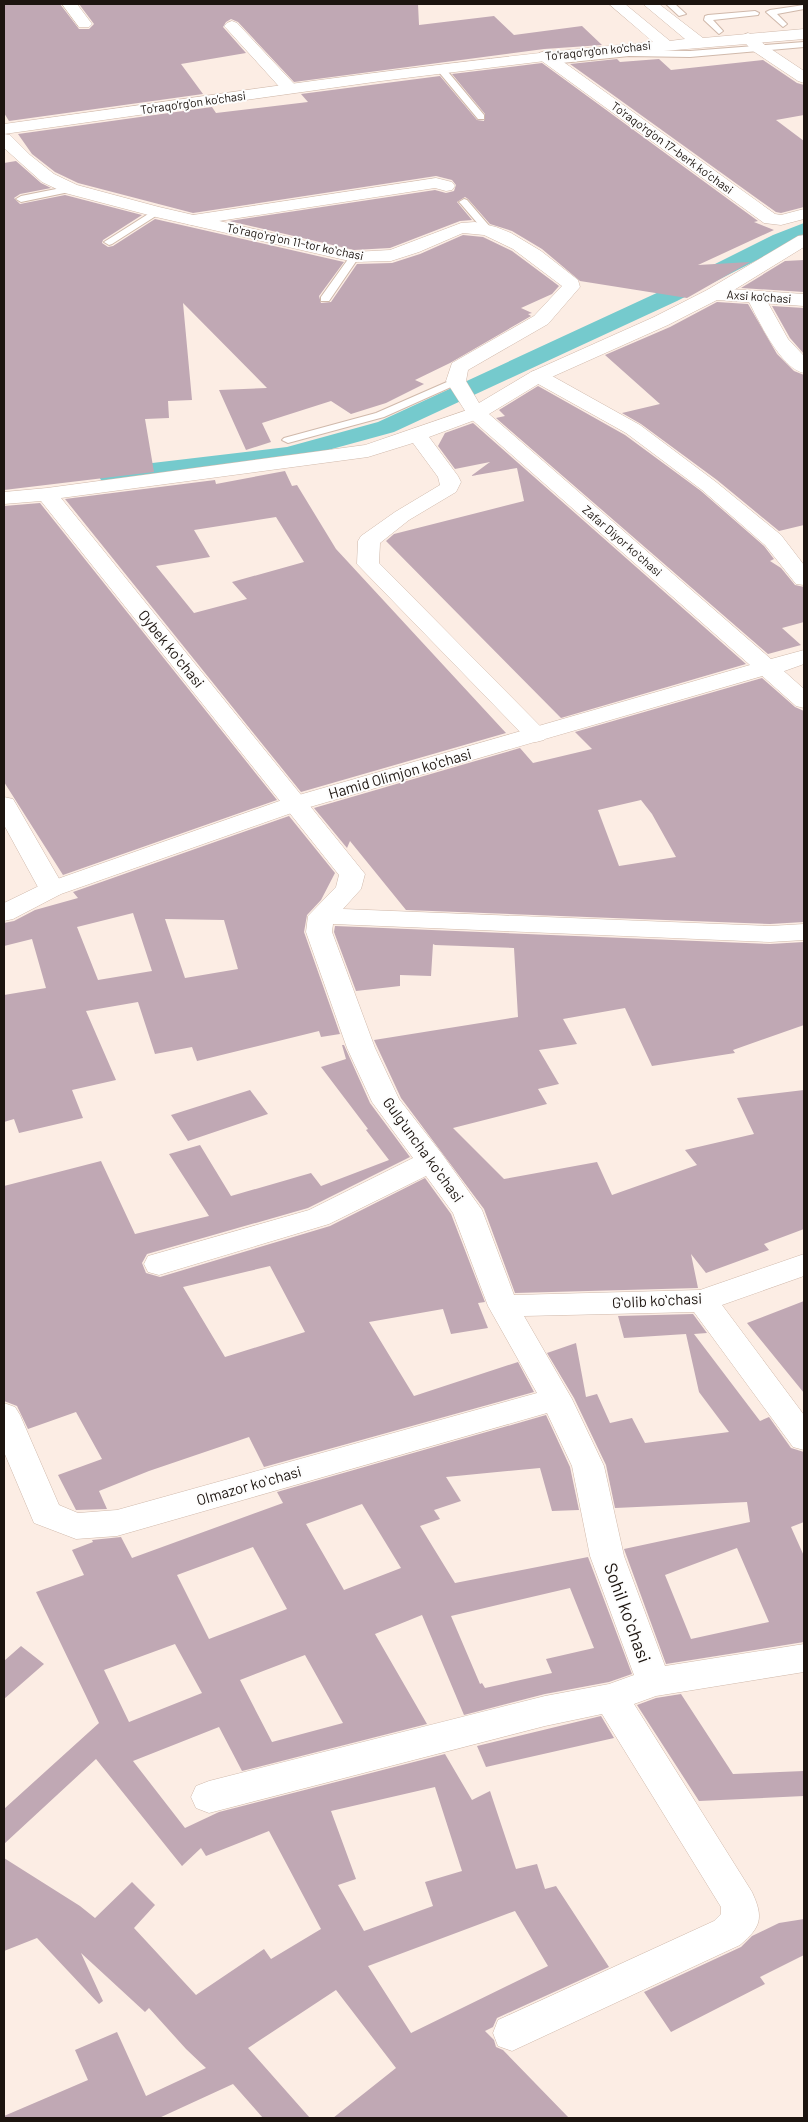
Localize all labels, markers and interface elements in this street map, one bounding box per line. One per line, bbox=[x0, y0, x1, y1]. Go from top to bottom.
street label: To'raqo'rg'on ko'chasi bbox=[544, 37, 651, 63]
street label: To'raqo'rg'on ko'chasi bbox=[139, 88, 246, 116]
street label: To'raqo'rg'on 17-berk koʼchasi bbox=[609, 98, 736, 196]
street label: Toʻraqoʻrgʻon 11-tor koʻchasi bbox=[226, 220, 365, 262]
street label: Axsi ko'chasi bbox=[726, 287, 792, 305]
street label: Zafar Diyor koʻchasi bbox=[580, 502, 665, 578]
street label: Oybek koʻchasi bbox=[135, 606, 209, 691]
street label: Hamid Olimjon ko'chasi bbox=[326, 744, 473, 802]
street label: Gulgʻuncha koʻchasi bbox=[380, 1093, 468, 1205]
street label: Gʻolib koʻchasi bbox=[612, 1289, 702, 1311]
street label: Olmazor koʻchasi bbox=[194, 1461, 303, 1509]
street label: Sohil koʻchasi bbox=[600, 1560, 656, 1666]

